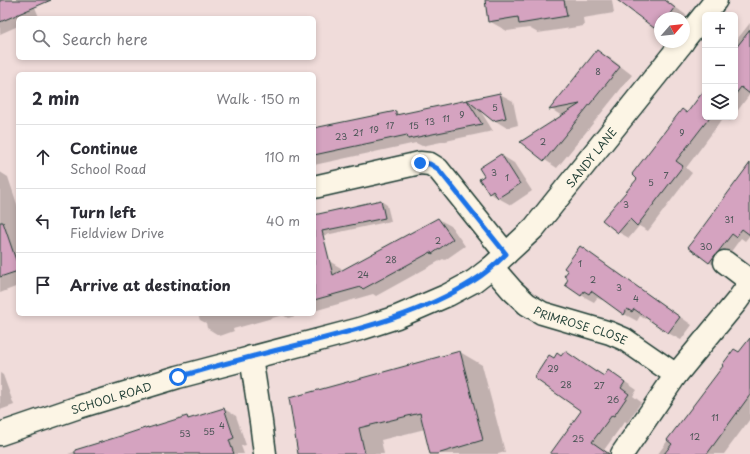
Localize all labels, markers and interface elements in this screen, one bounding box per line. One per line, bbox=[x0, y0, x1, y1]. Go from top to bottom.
north arrow bbox=[654, 12, 690, 48]
map controls bbox=[702, 12, 738, 120]
button: + bbox=[702, 12, 738, 48]
search box bbox=[16, 16, 316, 60]
icon: search bbox=[30, 27, 52, 49]
text: Search here bbox=[62, 27, 148, 50]
button: − bbox=[702, 48, 738, 84]
house number: 8 bbox=[595, 64, 601, 78]
button: layers bbox=[702, 84, 738, 120]
text: 2 min bbox=[32, 85, 79, 111]
text: Walk · 150 m bbox=[216, 89, 300, 108]
house number: 5 bbox=[492, 100, 498, 114]
house number: 9 bbox=[459, 107, 465, 121]
house number: 11 bbox=[442, 111, 450, 125]
house number: 13 bbox=[425, 114, 435, 128]
house number: 17 bbox=[386, 118, 395, 132]
house number: 15 bbox=[409, 118, 419, 132]
house number: 19 bbox=[369, 122, 379, 136]
street label: SANDY LANE bbox=[561, 123, 620, 191]
house number: 21 bbox=[353, 125, 363, 139]
house number: 9 bbox=[679, 125, 685, 139]
house number: 23 bbox=[335, 129, 347, 143]
house number: 2 bbox=[540, 134, 546, 148]
text: Continue bbox=[70, 136, 138, 159]
icon: ahead bbox=[32, 146, 54, 168]
text: 110 m bbox=[265, 147, 300, 166]
route end bbox=[411, 154, 429, 172]
text: School Road bbox=[70, 159, 146, 178]
house number: 3 bbox=[491, 165, 497, 179]
house number: 7 bbox=[663, 168, 669, 182]
house number: 1 bbox=[505, 170, 509, 184]
house number: 5 bbox=[648, 175, 654, 189]
house number: 3 bbox=[623, 197, 629, 211]
text: Turn left bbox=[70, 200, 136, 223]
icon: left bbox=[32, 210, 54, 232]
text: 40 m bbox=[266, 211, 300, 230]
house number: 31 bbox=[724, 212, 734, 226]
text: Fieldview Drive bbox=[70, 223, 164, 242]
house number: 2 bbox=[435, 233, 441, 247]
house number: 30 bbox=[700, 239, 713, 253]
house number: 28 bbox=[385, 252, 397, 266]
house number: 1 bbox=[578, 256, 582, 270]
house number: 24 bbox=[357, 267, 369, 281]
house number: 2 bbox=[590, 272, 596, 286]
text: Arrive at destination bbox=[70, 273, 231, 296]
icon: arrive bbox=[32, 274, 54, 296]
house number: 3 bbox=[616, 280, 622, 294]
house number: 4 bbox=[633, 291, 639, 305]
street label: PRIMROSE CLOSE bbox=[530, 301, 630, 348]
house number: 29 bbox=[547, 361, 559, 375]
route start bbox=[169, 368, 187, 386]
street label: SCHOOL ROAD bbox=[68, 377, 154, 418]
house number: 28 bbox=[560, 377, 572, 391]
house number: 27 bbox=[593, 378, 605, 392]
house number: 26 bbox=[607, 392, 619, 406]
house number: 11 bbox=[711, 410, 719, 424]
house number: 4 bbox=[219, 418, 225, 432]
house number: 55 bbox=[203, 424, 215, 438]
house number: 53 bbox=[179, 426, 191, 440]
house number: 12 bbox=[690, 429, 700, 443]
house number: 25 bbox=[572, 431, 584, 445]

